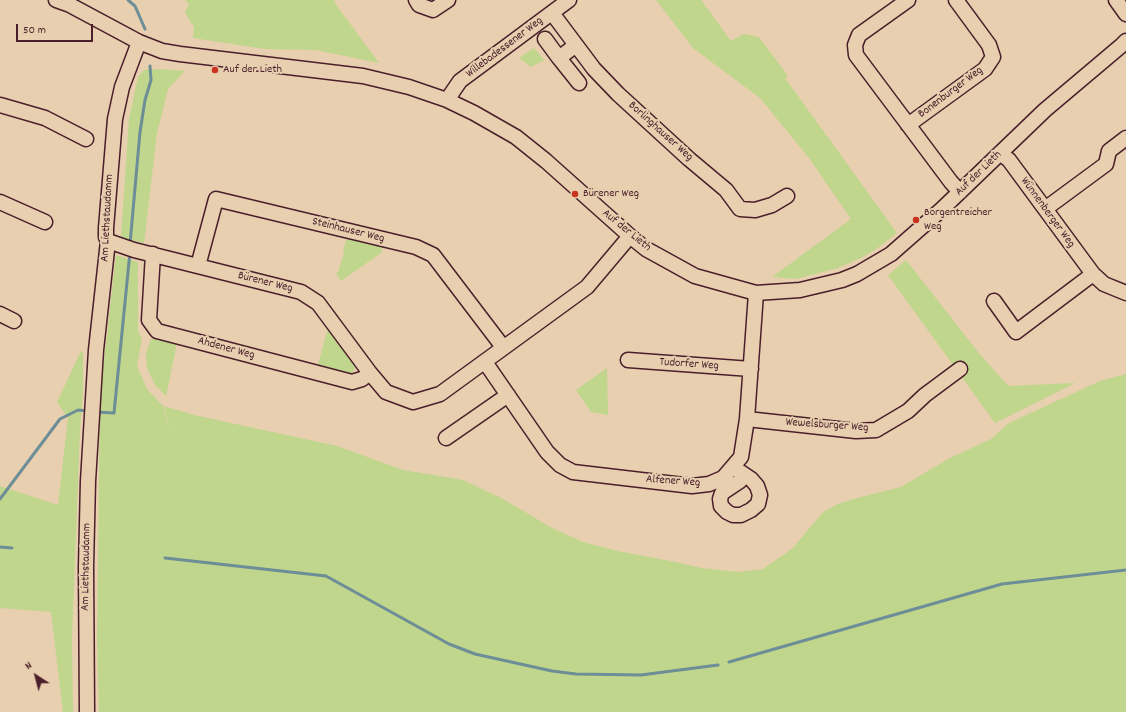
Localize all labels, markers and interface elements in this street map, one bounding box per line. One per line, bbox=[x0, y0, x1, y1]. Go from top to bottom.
street label: Willebadessener Weg bbox=[464, 14, 546, 82]
scale bar bbox=[18, 16, 95, 42]
text: 50 m bbox=[23, 22, 46, 39]
place label: Auf der Lieth bbox=[223, 63, 282, 77]
street label: Bonenburger Weg bbox=[916, 64, 986, 122]
marker: Auf der Lieth bbox=[210, 65, 220, 75]
street label: Borlinghauser Weg bbox=[624, 99, 696, 165]
street label: Auf der Lieth bbox=[953, 148, 1005, 200]
street label: Am Liethstaudamm bbox=[99, 174, 117, 262]
street label: Wünnenberger Weg bbox=[1016, 175, 1078, 251]
place label: Bürener Weg bbox=[583, 187, 639, 201]
marker: Bürener Weg bbox=[570, 189, 580, 199]
place label: Borgentreicher Weg bbox=[924, 206, 992, 234]
street label: Auf der Lieth bbox=[598, 207, 654, 255]
street label: Steinhauser Weg bbox=[310, 215, 386, 247]
marker: Borgentreicher Weg bbox=[911, 215, 921, 225]
street label: Bürener Weg bbox=[236, 269, 294, 297]
street label: Ahdener Weg bbox=[196, 334, 256, 364]
street label: Tudorfer Weg bbox=[659, 356, 719, 374]
street label: Wewelsburger Weg bbox=[785, 416, 869, 436]
street label: Alfener Weg bbox=[645, 473, 701, 491]
street label: Am Liethstaudamm bbox=[79, 523, 95, 611]
north arrow bbox=[16, 656, 56, 696]
text: N bbox=[22, 658, 36, 674]

